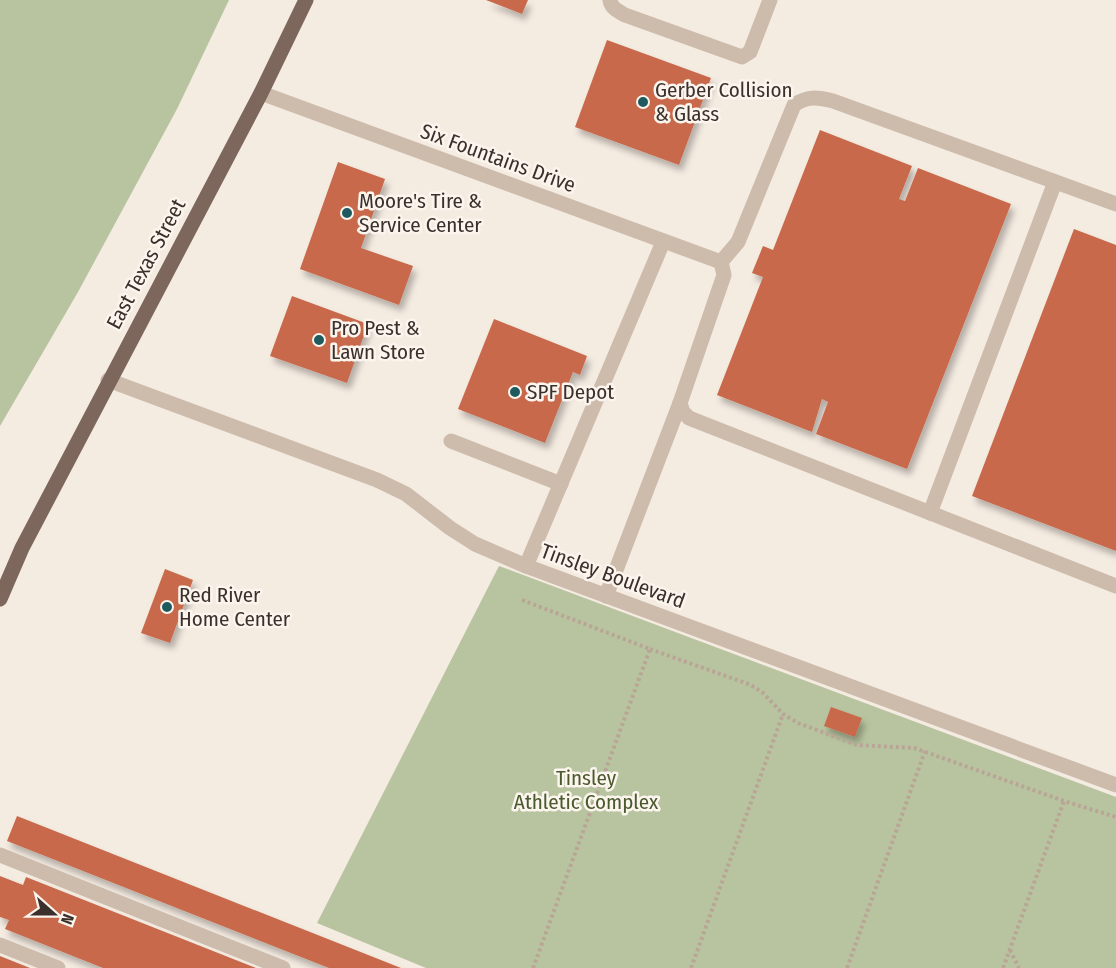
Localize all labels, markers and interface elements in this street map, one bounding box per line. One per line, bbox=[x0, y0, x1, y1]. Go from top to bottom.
place label: Gerber Collision & Glass bbox=[655, 77, 793, 127]
marker: Gerber Collision & Glass bbox=[636, 95, 650, 109]
street label: Six Fountains Drive bbox=[417, 118, 579, 198]
place label: Moore's Tire & Service Center bbox=[359, 188, 482, 238]
street label: East Texas Street bbox=[101, 194, 191, 334]
marker: Moore's Tire & Service Center bbox=[340, 206, 354, 220]
place label: Pro Pest & Lawn Store bbox=[331, 315, 425, 365]
marker: Pro Pest & Lawn Store bbox=[312, 333, 326, 347]
place label: SPF Depot bbox=[527, 379, 614, 405]
marker: SPF Depot bbox=[508, 385, 522, 399]
street label: Tinsley Boulevard bbox=[537, 538, 689, 614]
place label: Red River Home Center bbox=[179, 582, 291, 632]
marker: Red River Home Center bbox=[160, 600, 174, 614]
park label: Tinsley Athletic Complex bbox=[514, 765, 659, 815]
north arrow bbox=[24, 884, 84, 944]
text: N bbox=[57, 911, 78, 927]

